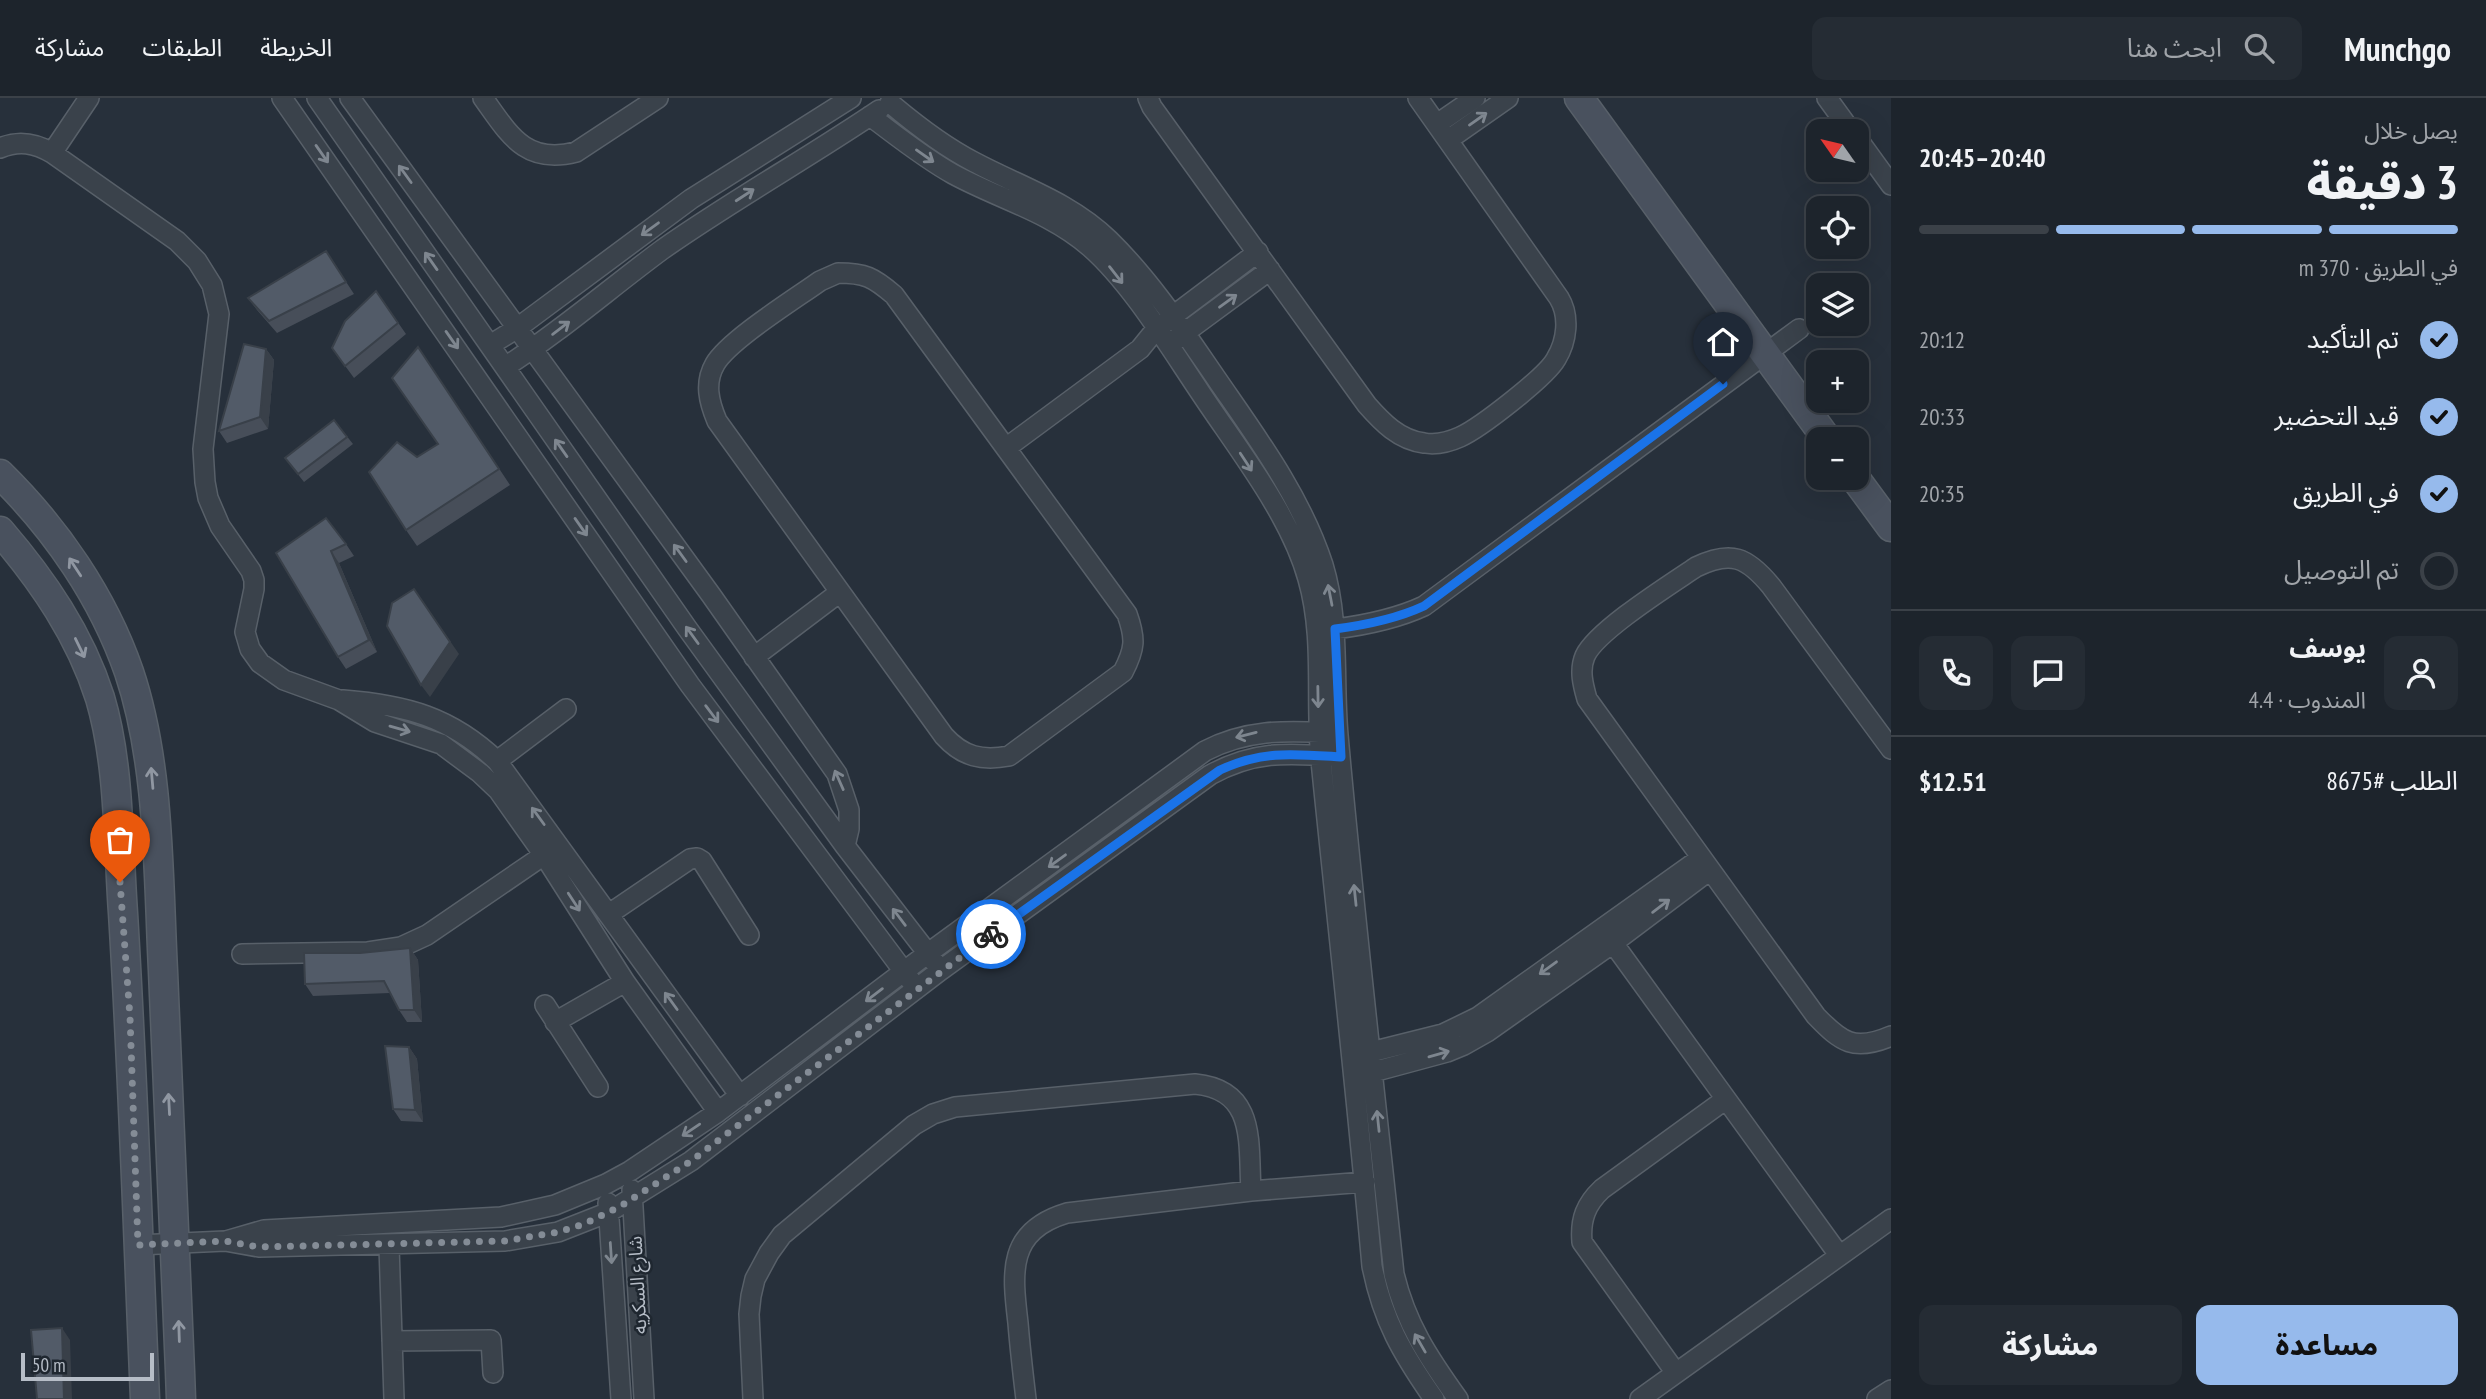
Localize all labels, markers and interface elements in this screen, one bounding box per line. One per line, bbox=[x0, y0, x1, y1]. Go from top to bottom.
search box bbox=[1812, 17, 2302, 80]
text: Munchgo bbox=[2344, 27, 2451, 70]
icon: search bbox=[2240, 29, 2278, 67]
text: ابحث هنا bbox=[2127, 31, 2222, 64]
text: مشاركة bbox=[35, 32, 104, 63]
text: الطبقات bbox=[142, 32, 222, 63]
text: الخريطة bbox=[260, 32, 332, 63]
one-way arrow bbox=[1468, 112, 1487, 126]
text: يصل خلال bbox=[2364, 116, 2458, 145]
north arrow bbox=[1806, 119, 1869, 182]
map controls bbox=[1806, 119, 1869, 490]
text: 20:40–20:45 bbox=[1919, 141, 2046, 174]
one-way arrow bbox=[315, 144, 329, 163]
one-way arrow bbox=[915, 149, 934, 163]
text: 3 دقيقة bbox=[2306, 152, 2458, 212]
one-way arrow bbox=[398, 165, 412, 184]
one-way arrow bbox=[735, 187, 754, 202]
button: locate bbox=[1806, 196, 1869, 259]
one-way arrow bbox=[641, 222, 660, 236]
one-way arrow bbox=[424, 252, 438, 271]
text: في الطريق · 370 m bbox=[2299, 253, 2458, 282]
one-way arrow bbox=[1109, 265, 1124, 284]
button: layers bbox=[1806, 273, 1869, 336]
one-way arrow bbox=[1218, 294, 1236, 309]
pin bbox=[1693, 312, 1753, 384]
one-way arrow bbox=[551, 321, 570, 336]
icon: check bbox=[2420, 321, 2458, 359]
text: تم التأكيد bbox=[2307, 322, 2399, 355]
icon: home bbox=[1704, 323, 1742, 361]
text: 20:12 bbox=[1919, 325, 1965, 354]
one-way arrow bbox=[445, 330, 459, 349]
button: + bbox=[1806, 350, 1869, 413]
icon: check bbox=[2420, 398, 2458, 436]
text: قيد التحضير bbox=[2274, 399, 2399, 432]
text: 20:33 bbox=[1919, 402, 1965, 431]
button: − bbox=[1806, 427, 1869, 490]
one-way arrow bbox=[554, 439, 568, 458]
one-way arrow bbox=[1240, 451, 1254, 471]
icon: check bbox=[2420, 475, 2458, 513]
text: في الطريق bbox=[2293, 476, 2399, 509]
text: 20:35 bbox=[1919, 479, 1965, 508]
one-way arrow bbox=[574, 517, 589, 536]
one-way arrow bbox=[673, 545, 688, 563]
text: تم التوصيل bbox=[2284, 553, 2399, 586]
one-way arrow bbox=[68, 557, 82, 577]
one-way arrow bbox=[1323, 584, 1336, 607]
one-way arrow bbox=[684, 626, 699, 645]
text: يوسف bbox=[2289, 631, 2366, 664]
button: phone bbox=[1919, 636, 1993, 710]
button: chat bbox=[2011, 636, 2085, 710]
button: person bbox=[2384, 636, 2458, 710]
one-way arrow bbox=[73, 637, 87, 658]
one-way arrow bbox=[1311, 685, 1325, 708]
text: المندوب · 4.4 bbox=[2249, 685, 2366, 714]
one-way arrow bbox=[704, 704, 719, 723]
one-way arrow bbox=[388, 723, 411, 736]
one-way arrow bbox=[1235, 729, 1257, 742]
text: الطلب #8675 bbox=[2326, 764, 2458, 797]
text: $12.51 bbox=[1919, 765, 1987, 798]
one-way arrow bbox=[145, 768, 158, 790]
one-way arrow bbox=[832, 769, 845, 791]
one-way arrow bbox=[531, 807, 545, 826]
pin bbox=[90, 810, 150, 882]
icon: bag bbox=[101, 821, 139, 859]
one-way arrow bbox=[1049, 853, 1067, 868]
one-way arrow bbox=[1348, 884, 1361, 907]
one-way arrow bbox=[567, 891, 581, 911]
courier bbox=[956, 899, 1026, 969]
one-way arrow bbox=[1651, 899, 1670, 914]
one-way arrow bbox=[891, 908, 906, 927]
icon: bike bbox=[972, 915, 1010, 953]
one-way arrow bbox=[1538, 960, 1557, 975]
one-way arrow bbox=[865, 987, 883, 1002]
one-way arrow bbox=[664, 992, 678, 1011]
one-way arrow bbox=[1428, 1046, 1450, 1059]
one-way arrow bbox=[162, 1092, 175, 1115]
one-way arrow bbox=[1371, 1110, 1384, 1133]
one-way arrow bbox=[682, 1123, 701, 1137]
street label: شارع السكريه bbox=[622, 1235, 654, 1335]
one-way arrow bbox=[605, 1241, 618, 1264]
button: مشاركة bbox=[1919, 1305, 2182, 1385]
button: مساعدة bbox=[2196, 1305, 2458, 1385]
one-way arrow bbox=[172, 1320, 185, 1343]
one-way arrow bbox=[1413, 1333, 1427, 1353]
scale bar bbox=[21, 1350, 154, 1382]
text: 50 m bbox=[32, 1353, 66, 1377]

